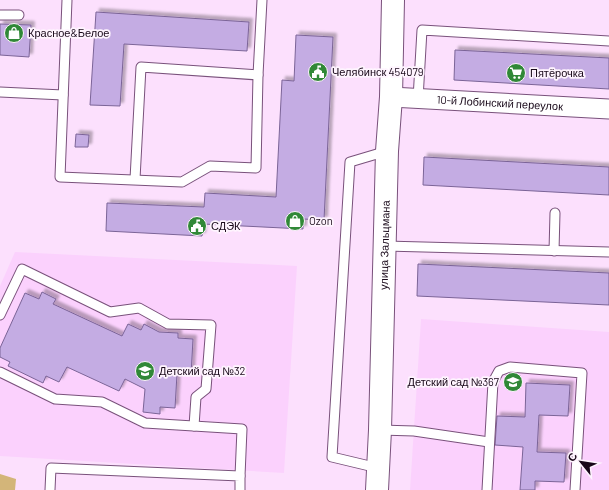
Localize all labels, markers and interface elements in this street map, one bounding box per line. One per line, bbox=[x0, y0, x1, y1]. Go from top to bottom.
shop icon: Красное&Белое bbox=[3, 22, 25, 44]
place label: Красное&Белое bbox=[28, 26, 109, 39]
public building icon: Челябинск 454079 bbox=[307, 61, 329, 83]
supermarket icon: Пятёрочка bbox=[505, 62, 527, 84]
place label: Челябинск 454079 bbox=[332, 65, 424, 78]
place label: Пятёрочка bbox=[530, 66, 585, 79]
street label: 10-й Лобинский переулок bbox=[436, 93, 564, 112]
street label: улица Зальцмана bbox=[377, 199, 392, 290]
shop icon: Ozon bbox=[284, 210, 306, 232]
place label: Ozon bbox=[309, 214, 333, 227]
public building icon: СДЭК bbox=[186, 215, 208, 237]
place label: СДЭК bbox=[211, 219, 241, 232]
school or university icon: Детский сад №32 bbox=[134, 360, 156, 382]
place label: Детский сад №32 bbox=[159, 364, 246, 377]
school or university icon: Детский сад №367 bbox=[502, 371, 524, 393]
place label: Детский сад №367 bbox=[408, 375, 499, 388]
north arrow bbox=[561, 442, 601, 482]
text: С bbox=[564, 450, 580, 463]

